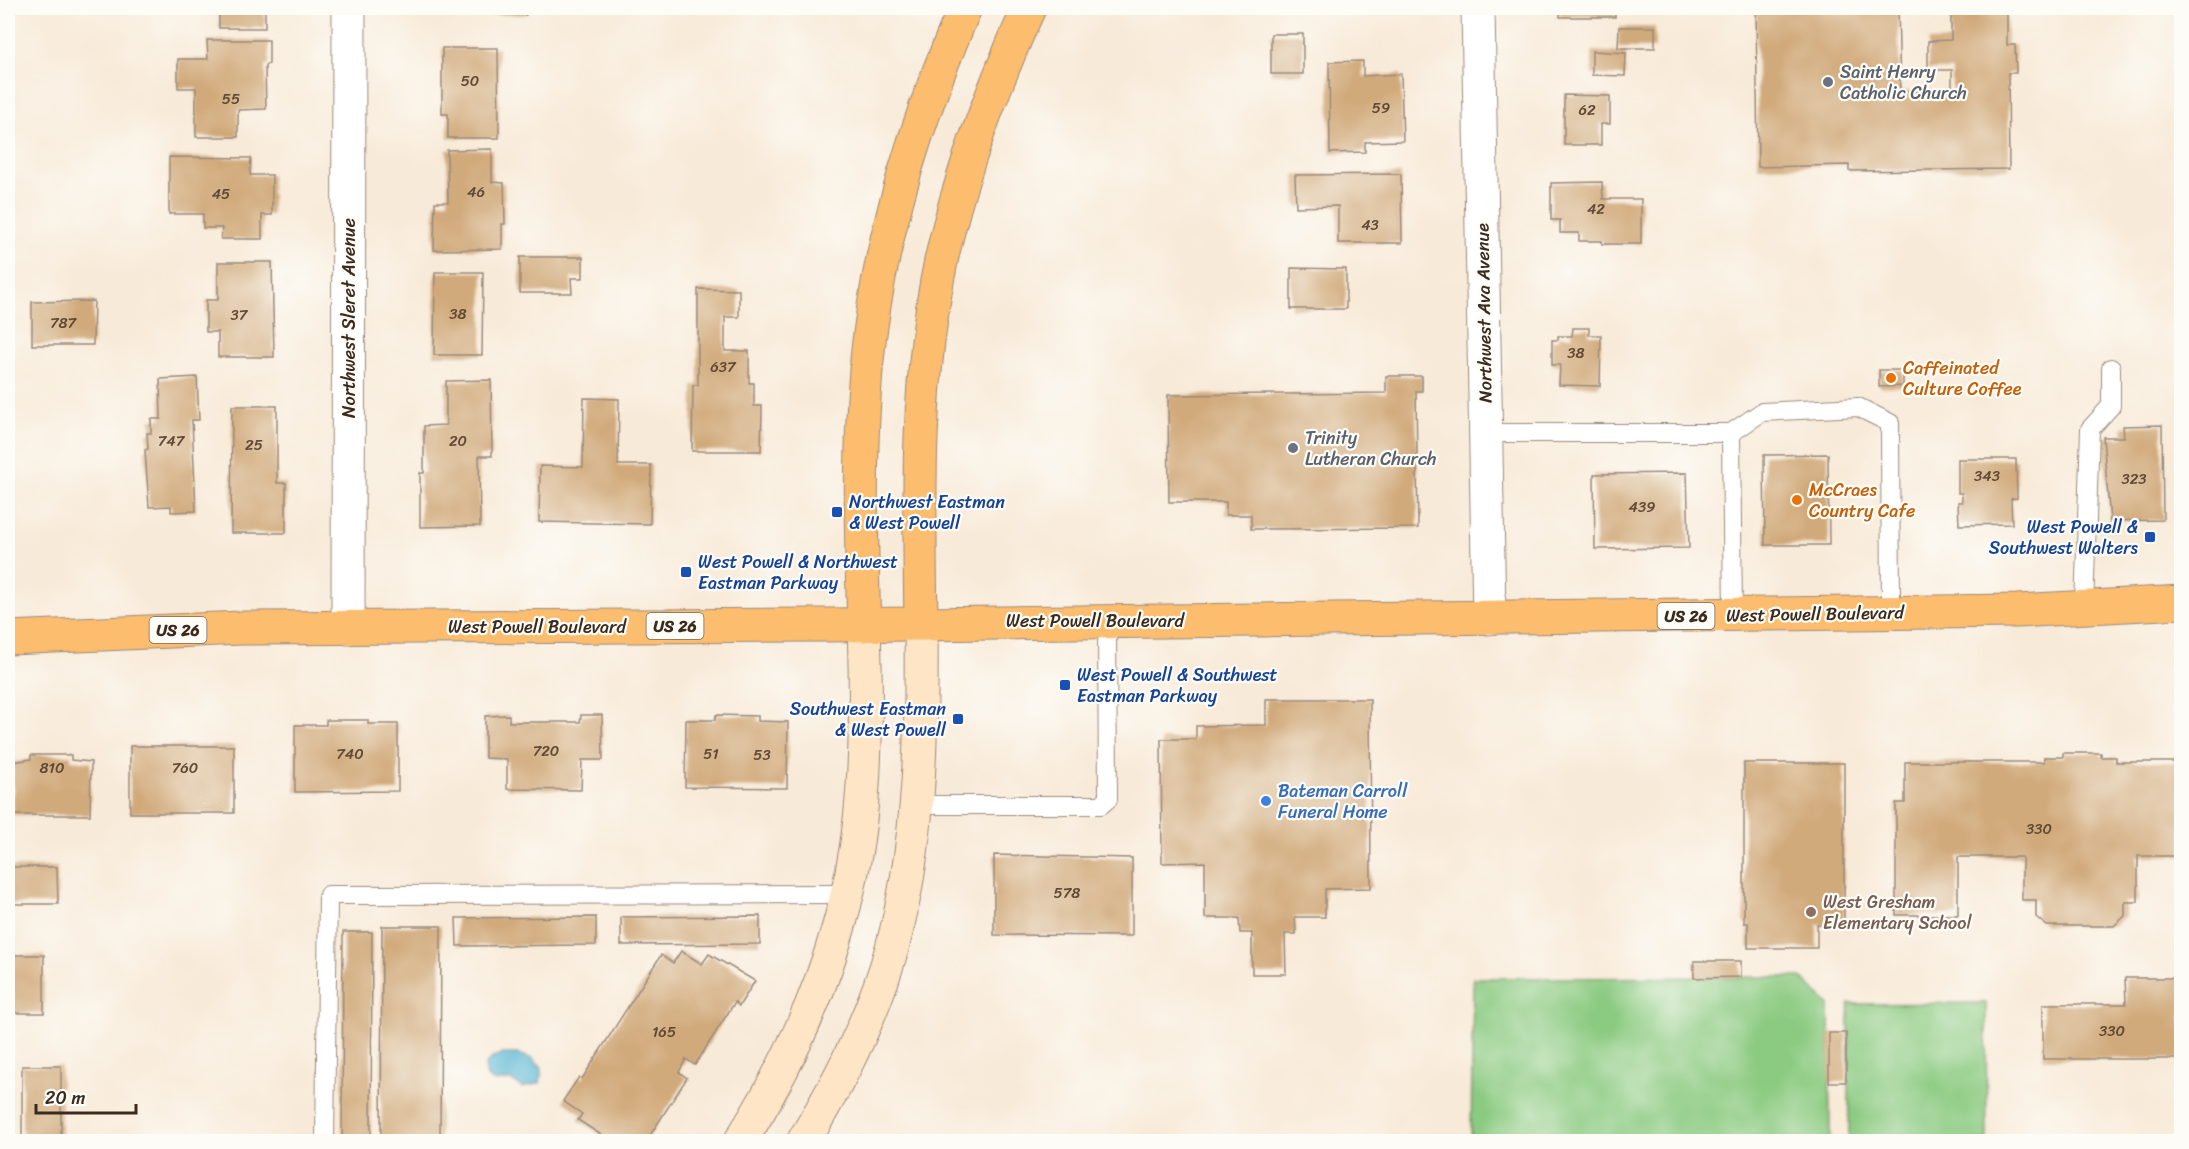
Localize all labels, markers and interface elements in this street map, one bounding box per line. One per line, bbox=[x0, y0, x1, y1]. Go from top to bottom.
place label: Saint Henry Catholic Church bbox=[1840, 56, 1967, 109]
house number: 50 bbox=[461, 68, 479, 94]
marker: Saint Henry Catholic Church bbox=[1821, 75, 1835, 89]
house number: 55 bbox=[222, 86, 240, 112]
house number: 59 bbox=[1372, 95, 1390, 121]
house number: 62 bbox=[1578, 97, 1596, 123]
house number: 46 bbox=[467, 179, 485, 205]
house number: 45 bbox=[212, 181, 230, 207]
house number: 42 bbox=[1587, 196, 1605, 222]
house number: 43 bbox=[1361, 212, 1379, 238]
street label: Northwest Sleret Avenue bbox=[333, 218, 365, 418]
street label: Northwest Ava Avenue bbox=[1466, 223, 1502, 403]
house number: 38 bbox=[449, 301, 467, 327]
house number: 37 bbox=[231, 302, 249, 328]
house number: 787 bbox=[50, 310, 78, 336]
house number: 38 bbox=[1567, 340, 1585, 366]
place label: Caffeinated Culture Coffee bbox=[1903, 352, 2022, 405]
house number: 637 bbox=[710, 354, 737, 380]
marker: Caffeinated Culture Coffee bbox=[1884, 371, 1898, 385]
place label: Trinity Lutheran Church bbox=[1305, 422, 1436, 475]
house number: 747 bbox=[158, 428, 186, 454]
house number: 20 bbox=[449, 428, 467, 454]
house number: 25 bbox=[245, 432, 263, 458]
marker: Trinity Lutheran Church bbox=[1286, 441, 1300, 455]
house number: 343 bbox=[1974, 463, 2000, 489]
house number: 323 bbox=[2121, 466, 2147, 492]
place label: McCraes Country Cafe bbox=[1809, 474, 1915, 527]
place label: Northwest Eastman & West Powell bbox=[849, 486, 1005, 539]
marker: McCraes Country Cafe bbox=[1790, 493, 1804, 507]
house number: 439 bbox=[1629, 494, 1655, 520]
marker: Northwest Eastman & West Powell bbox=[830, 505, 844, 519]
place label: West Powell & Southwest Walters bbox=[1989, 511, 2139, 564]
marker: West Powell & Southwest Walters bbox=[2143, 530, 2157, 544]
place label: West Powell & Northwest Eastman Parkway bbox=[698, 546, 898, 599]
marker: West Powell & Northwest Eastman Parkway bbox=[679, 565, 693, 579]
street label: West Powell Boulevard bbox=[1726, 596, 1906, 632]
road number: US 26 bbox=[1658, 603, 1714, 629]
street label: West Powell Boulevard bbox=[1006, 605, 1185, 637]
street label: West Powell Boulevard bbox=[448, 611, 627, 643]
road number: US 26 bbox=[646, 613, 704, 639]
road number: US 26 bbox=[150, 617, 207, 643]
place label: West Powell & Southwest Eastman Parkway bbox=[1077, 659, 1278, 712]
marker: West Powell & Southwest Eastman Parkway bbox=[1058, 678, 1072, 692]
place label: Southwest Eastman & West Powell bbox=[790, 693, 947, 746]
marker: Southwest Eastman & West Powell bbox=[951, 712, 965, 726]
house number: 720 bbox=[533, 738, 559, 764]
house number: 740 bbox=[336, 741, 364, 767]
house number: 51 bbox=[703, 741, 719, 767]
house number: 53 bbox=[753, 742, 771, 768]
house number: 810 bbox=[40, 755, 64, 781]
house number: 760 bbox=[172, 755, 198, 781]
place label: Bateman Carroll Funeral Home bbox=[1278, 775, 1408, 828]
marker: Bateman Carroll Funeral Home bbox=[1259, 794, 1273, 808]
house number: 330 bbox=[2026, 816, 2052, 842]
house number: 578 bbox=[1054, 880, 1080, 906]
place label: West Gresham Elementary School bbox=[1823, 886, 1972, 939]
marker: West Gresham Elementary School bbox=[1804, 905, 1818, 919]
house number: 330 bbox=[2099, 1018, 2125, 1044]
house number: 165 bbox=[652, 1019, 676, 1045]
scale bar bbox=[36, 1077, 136, 1115]
text: 20 m bbox=[45, 1082, 85, 1114]

